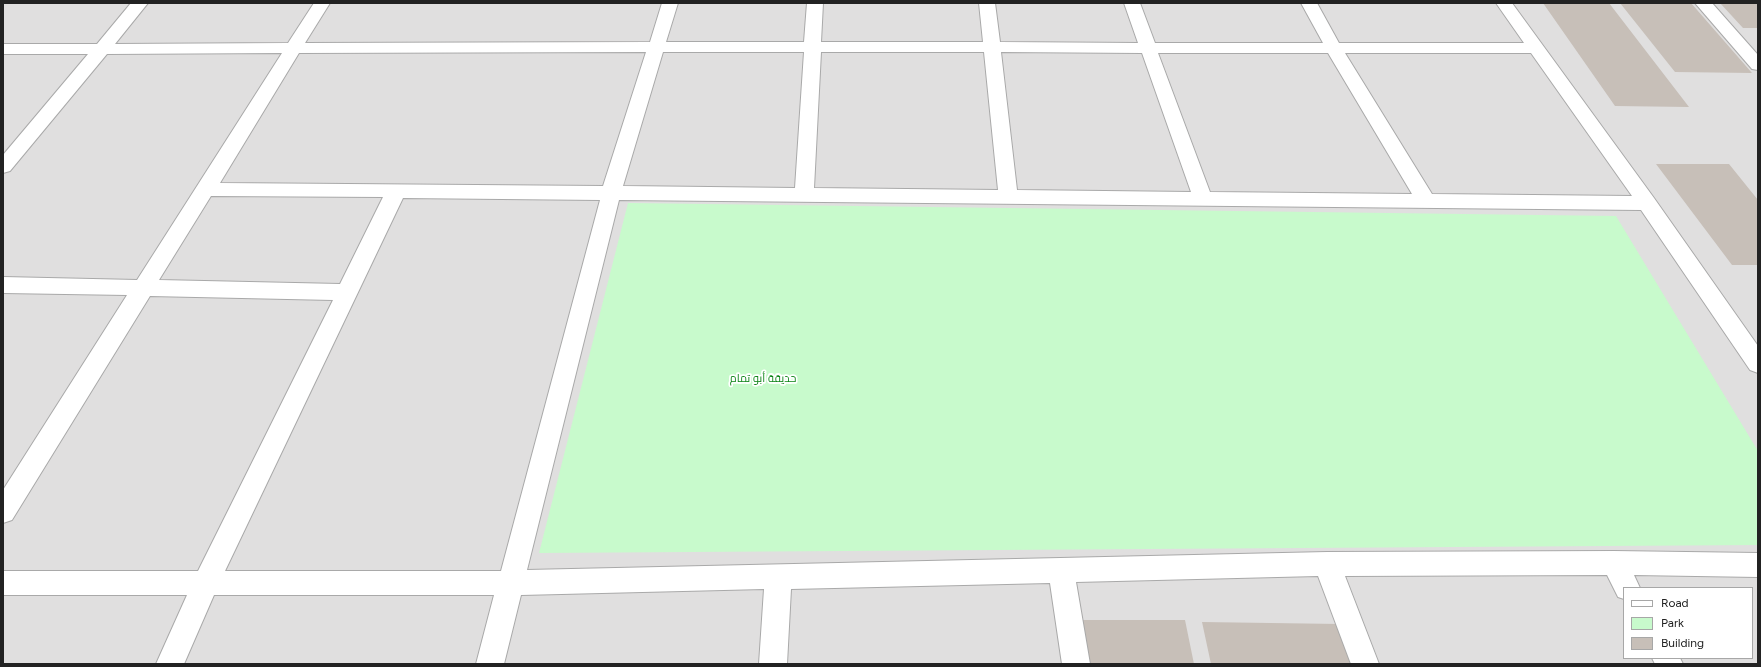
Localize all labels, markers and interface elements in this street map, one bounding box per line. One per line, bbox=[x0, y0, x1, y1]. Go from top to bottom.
park label: حديقة أبو تمام bbox=[730, 372, 796, 386]
legend bbox=[1623, 587, 1753, 659]
text: Road bbox=[1661, 596, 1689, 610]
text: Park bbox=[1661, 616, 1684, 630]
text: Building bbox=[1661, 636, 1704, 650]

